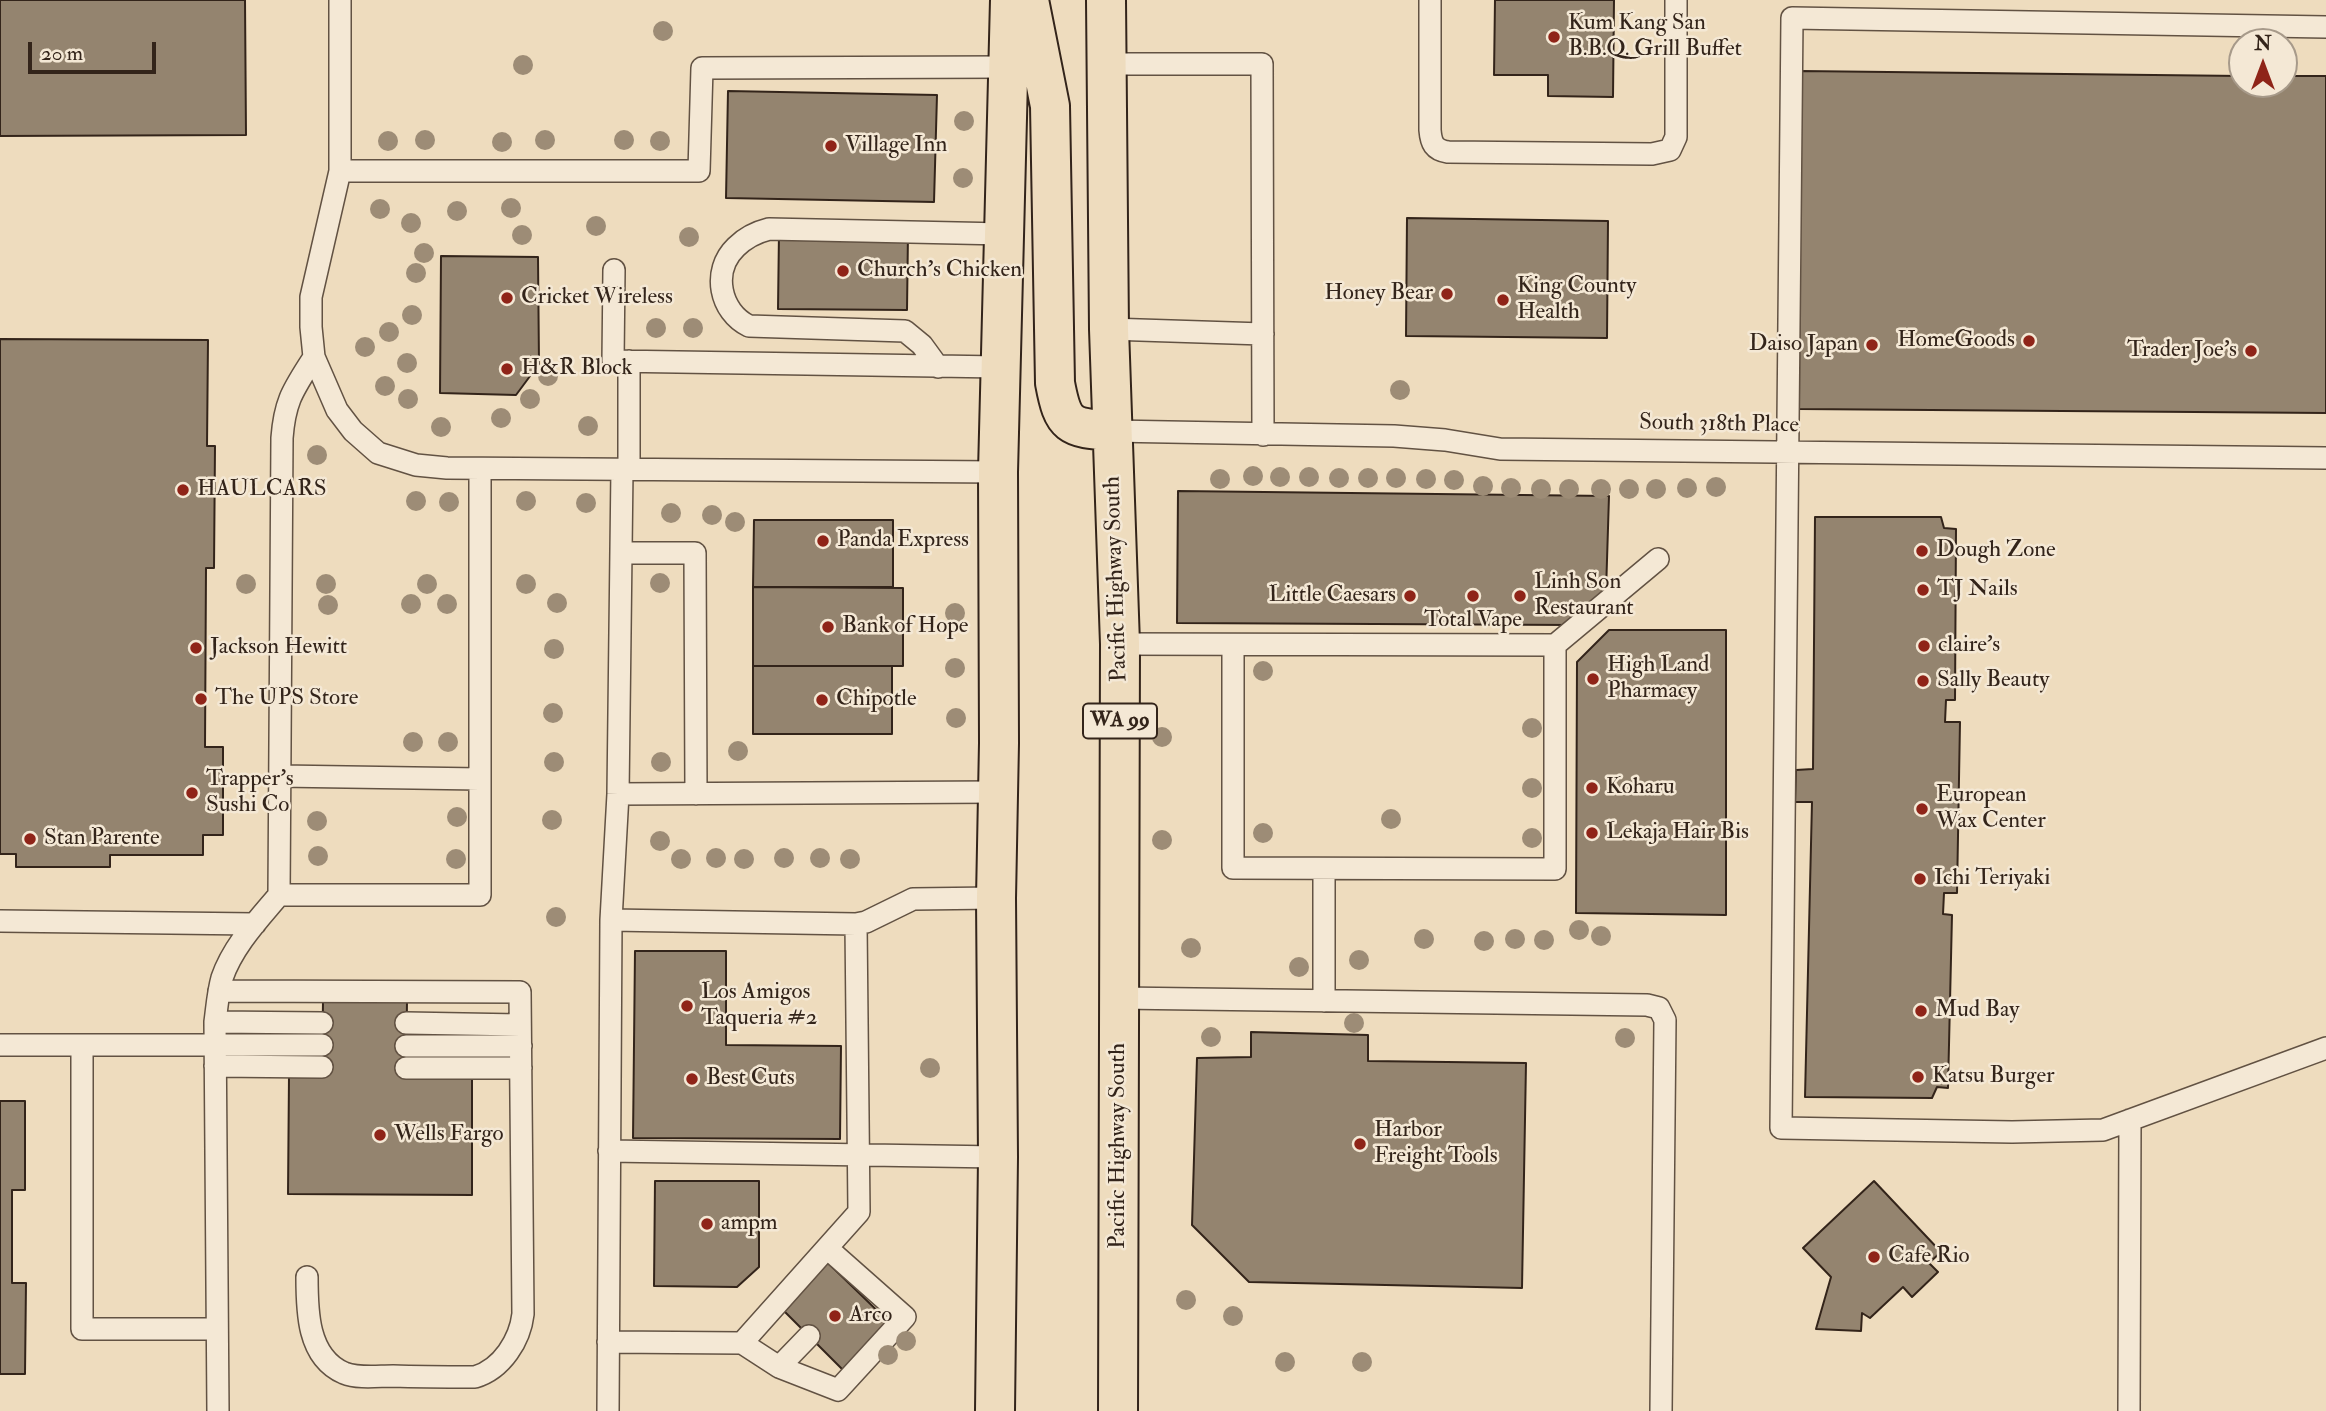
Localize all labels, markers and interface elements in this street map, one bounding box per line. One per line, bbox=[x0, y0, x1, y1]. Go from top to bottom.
place label: Kum Kang San B.B.Q. Grill Buffet bbox=[1568, 10, 1742, 64]
scale bar bbox=[32, 28, 159, 72]
north arrow bbox=[2228, 28, 2298, 98]
marker: Kum Kang San B.B.Q. Grill Buffet bbox=[1546, 29, 1562, 45]
text: N bbox=[2254, 32, 2272, 56]
text: 20 m bbox=[41, 40, 83, 67]
place label: Village Inn bbox=[845, 132, 947, 160]
marker: Village Inn bbox=[823, 138, 839, 154]
place label: Church's Chicken bbox=[857, 257, 1022, 285]
marker: Church's Chicken bbox=[835, 263, 851, 279]
place label: King County Health bbox=[1517, 273, 1636, 327]
place label: Honey Bear bbox=[1324, 280, 1433, 308]
place label: Cricket Wireless bbox=[521, 284, 673, 312]
marker: Honey Bear bbox=[1439, 286, 1455, 302]
marker: Cricket Wireless bbox=[499, 290, 515, 306]
marker: King County Health bbox=[1495, 292, 1511, 308]
place label: HomeGoods bbox=[1897, 327, 2015, 355]
place label: Daiso Japan bbox=[1749, 331, 1858, 359]
marker: HomeGoods bbox=[2021, 333, 2037, 349]
marker: Daiso Japan bbox=[1864, 337, 1880, 353]
place label: Trader Joe's bbox=[2127, 337, 2237, 365]
marker: Trader Joe's bbox=[2243, 343, 2259, 359]
place label: H&R Block bbox=[521, 355, 633, 383]
marker: H&R Block bbox=[499, 361, 515, 377]
street label: South 318th Place bbox=[1639, 410, 1799, 440]
place label: HAULCARS bbox=[197, 476, 326, 504]
street label: Pacific Highway South bbox=[1100, 476, 1134, 682]
marker: HAULCARS bbox=[175, 482, 191, 498]
place label: Panda Express bbox=[837, 527, 969, 555]
marker: Panda Express bbox=[815, 533, 831, 549]
place label: Dough Zone bbox=[1936, 537, 2056, 565]
marker: Dough Zone bbox=[1914, 543, 1930, 559]
place label: Linh Son Restaurant bbox=[1534, 569, 1634, 623]
place label: TJ Nails bbox=[1937, 576, 2018, 604]
place label: Little Caesars bbox=[1269, 582, 1396, 610]
marker: TJ Nails bbox=[1915, 582, 1931, 598]
marker: Little Caesars bbox=[1402, 588, 1418, 604]
marker: Total Vape bbox=[1465, 588, 1481, 604]
marker: Linh Son Restaurant bbox=[1512, 588, 1528, 604]
place label: Total Vape bbox=[1424, 607, 1522, 635]
place label: Bank of Hope bbox=[842, 613, 968, 641]
marker: Bank of Hope bbox=[820, 619, 836, 635]
place label: claire's bbox=[1938, 632, 2000, 660]
place label: Jackson Hewitt bbox=[210, 634, 347, 662]
marker: claire's bbox=[1916, 638, 1932, 654]
marker: Jackson Hewitt bbox=[188, 640, 204, 656]
place label: High Land Pharmacy bbox=[1607, 652, 1709, 706]
place label: Sally Beauty bbox=[1937, 667, 2049, 695]
marker: High Land Pharmacy bbox=[1585, 671, 1601, 687]
marker: Sally Beauty bbox=[1915, 673, 1931, 689]
place label: The UPS Store bbox=[215, 685, 358, 713]
place label: Chipotle bbox=[836, 686, 917, 714]
marker: The UPS Store bbox=[193, 691, 209, 707]
marker: Chipotle bbox=[814, 692, 830, 708]
road number: WA 99 bbox=[1083, 704, 1157, 738]
place label: Trapper's Sushi Co bbox=[206, 766, 294, 820]
place label: Koharu bbox=[1606, 774, 1675, 802]
marker: Koharu bbox=[1584, 780, 1600, 796]
place label: European Wax Center bbox=[1936, 782, 2046, 836]
marker: Trapper's Sushi Co bbox=[184, 785, 200, 801]
marker: European Wax Center bbox=[1914, 801, 1930, 817]
place label: Lekaja Hair Bis bbox=[1606, 819, 1749, 847]
place label: Stan Parente bbox=[44, 825, 160, 853]
marker: Lekaja Hair Bis bbox=[1584, 825, 1600, 841]
marker: Stan Parente bbox=[22, 831, 38, 847]
place label: Ichi Teriyaki bbox=[1934, 865, 2050, 893]
marker: Ichi Teriyaki bbox=[1912, 871, 1928, 887]
place label: Los Amigos Taqueria #2 bbox=[701, 979, 817, 1033]
place label: Mud Bay bbox=[1935, 997, 2019, 1025]
marker: Los Amigos Taqueria #2 bbox=[679, 998, 695, 1014]
marker: Mud Bay bbox=[1913, 1003, 1929, 1019]
street label: Pacific Highway South bbox=[1105, 1043, 1133, 1249]
place label: Katsu Burger bbox=[1932, 1063, 2055, 1091]
place label: Best Cuts bbox=[706, 1065, 795, 1093]
marker: Katsu Burger bbox=[1910, 1069, 1926, 1085]
marker: Best Cuts bbox=[684, 1071, 700, 1087]
place label: Harbor Freight Tools bbox=[1374, 1117, 1498, 1171]
place label: Wells Fargo bbox=[394, 1121, 504, 1149]
marker: Wells Fargo bbox=[372, 1127, 388, 1143]
marker: Harbor Freight Tools bbox=[1352, 1136, 1368, 1152]
place label: ampm bbox=[721, 1210, 778, 1238]
marker: ampm bbox=[699, 1216, 715, 1232]
place label: Cafe Rio bbox=[1888, 1243, 1970, 1271]
marker: Cafe Rio bbox=[1866, 1249, 1882, 1265]
place label: Arco bbox=[849, 1302, 892, 1330]
marker: Arco bbox=[827, 1308, 843, 1324]

